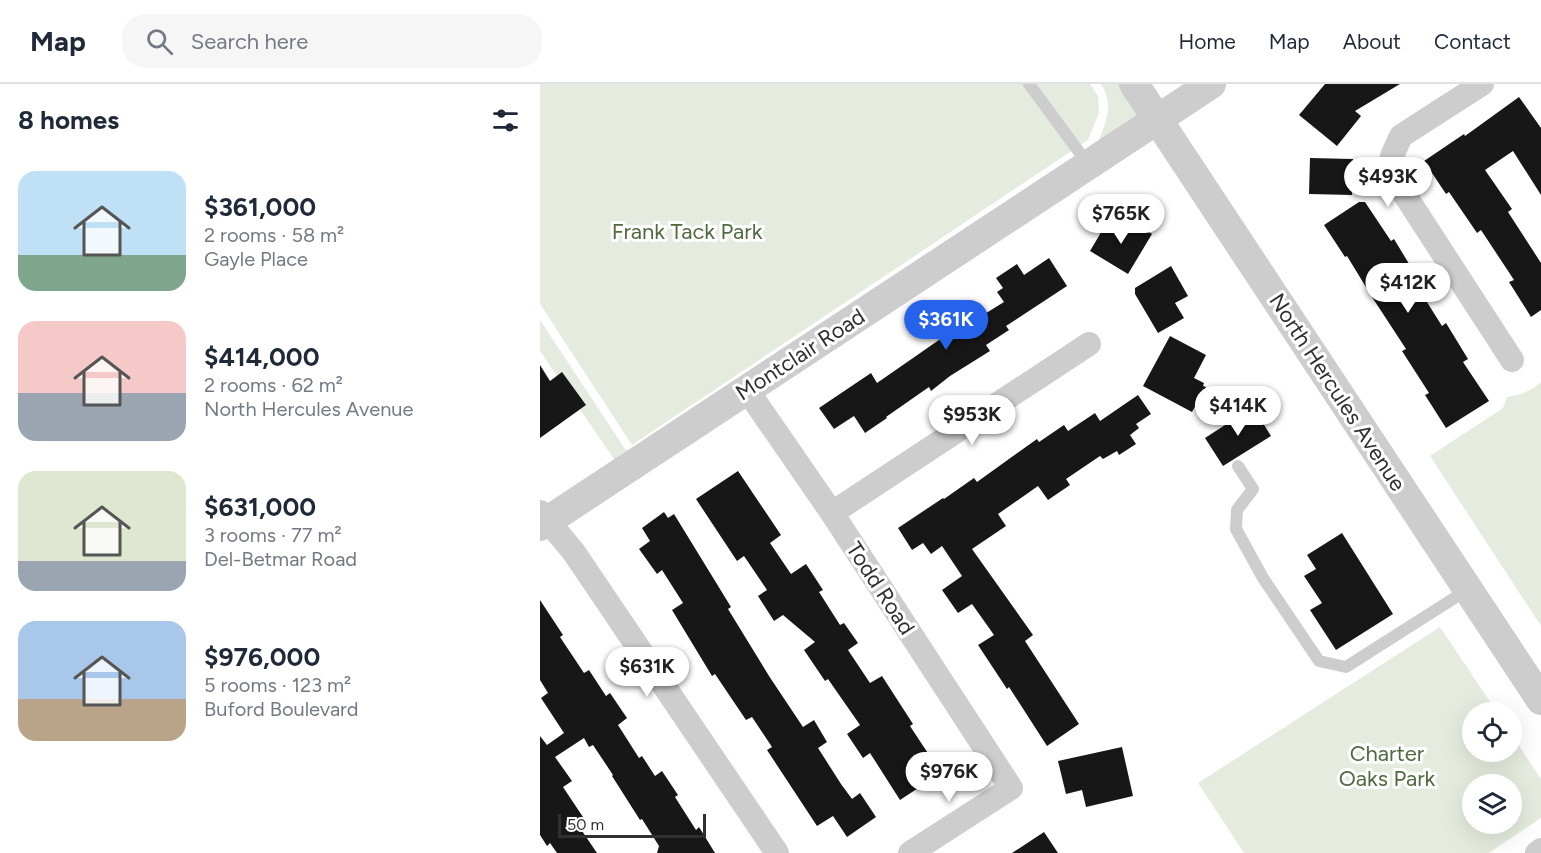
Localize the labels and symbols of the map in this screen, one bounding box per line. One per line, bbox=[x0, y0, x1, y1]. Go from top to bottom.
pin: $493K bbox=[1346, 157, 1430, 208]
pin: $765K bbox=[1079, 194, 1163, 245]
park label: Frank Tack Park bbox=[612, 218, 763, 245]
pin: $412K bbox=[1366, 263, 1450, 314]
street label: North Hercules Avenue bbox=[1264, 288, 1412, 496]
pin: $361K bbox=[904, 300, 988, 351]
street label: Montclair Road bbox=[731, 303, 870, 406]
pin: $414K bbox=[1196, 386, 1280, 437]
pin: $953K bbox=[930, 395, 1014, 446]
street label: Todd Road bbox=[841, 537, 921, 640]
pin: $631K bbox=[605, 647, 689, 698]
park label: Charter Oaks Park bbox=[1339, 740, 1436, 792]
pin: $976K bbox=[907, 752, 991, 803]
scale bar bbox=[558, 811, 706, 838]

